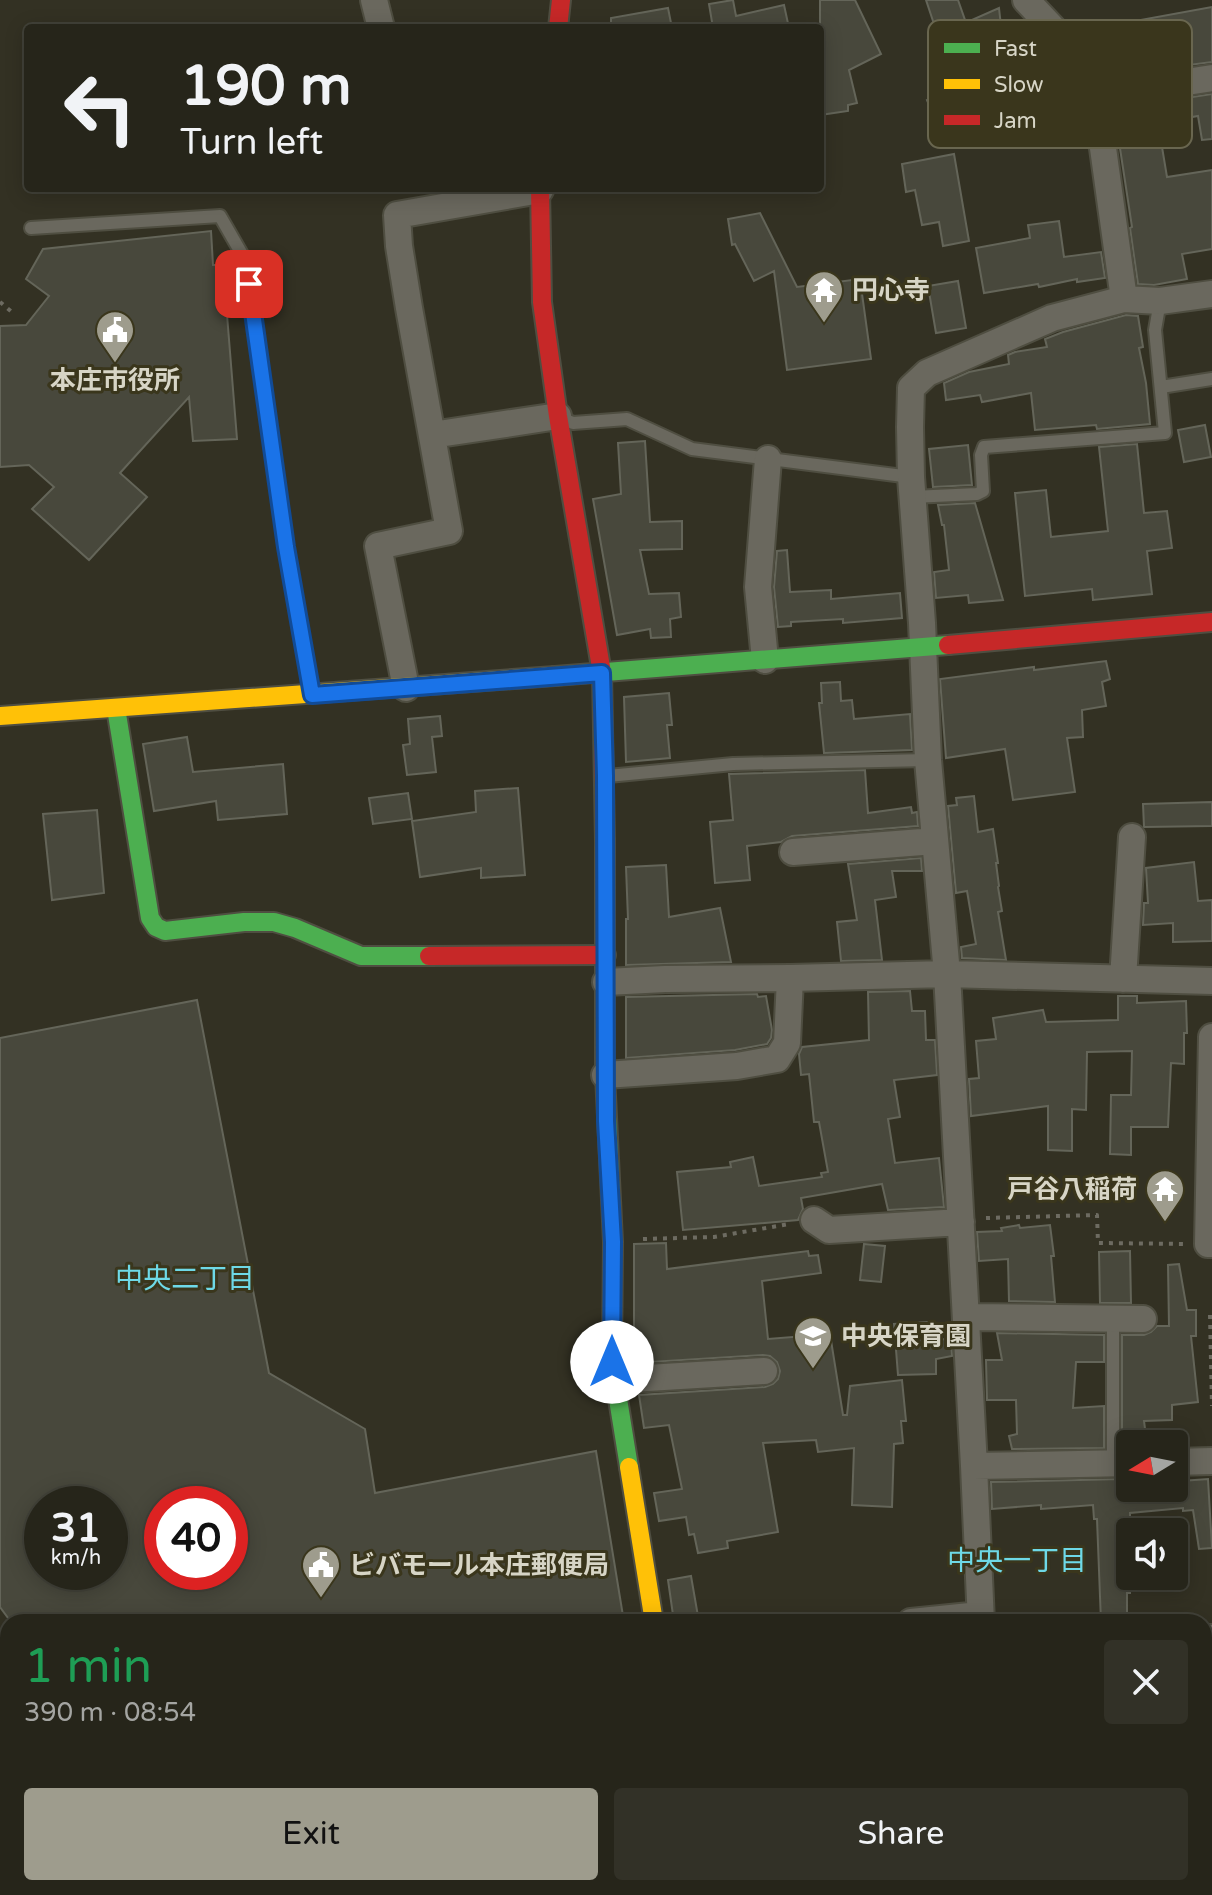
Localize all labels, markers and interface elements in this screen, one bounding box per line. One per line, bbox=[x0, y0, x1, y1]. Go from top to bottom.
legend bbox=[928, 20, 1192, 148]
text: Fast bbox=[994, 36, 1037, 62]
text: 190 m bbox=[180, 53, 351, 120]
icon: left bbox=[48, 56, 152, 160]
text: Slow bbox=[994, 72, 1044, 98]
text: Jam bbox=[994, 108, 1037, 134]
text: Turn left bbox=[180, 121, 323, 164]
pin bbox=[215, 250, 283, 318]
icon: arrive bbox=[227, 262, 271, 306]
temple icon: 円心寺 bbox=[803, 269, 845, 324]
place label: 円心寺 bbox=[852, 275, 930, 306]
public building icon: 本庄市役所 bbox=[94, 309, 136, 364]
place label: 本庄市役所 bbox=[50, 365, 180, 396]
temple icon: 戸谷八稲荷 bbox=[1144, 1168, 1186, 1223]
place label: 戸谷八稲荷 bbox=[1007, 1174, 1137, 1205]
district label: 中央二丁目 bbox=[115, 1262, 255, 1296]
school or university icon: 中央保育園 bbox=[792, 1315, 834, 1370]
position arrow bbox=[570, 1320, 654, 1404]
place label: 中央保育園 bbox=[841, 1321, 971, 1352]
north arrow bbox=[1116, 1430, 1188, 1502]
map controls bbox=[1116, 1430, 1188, 1590]
speed limit sign: 40 bbox=[144, 1486, 248, 1590]
text: 31 bbox=[51, 1504, 101, 1552]
button: sound bbox=[1116, 1518, 1188, 1590]
public building icon: ビバモール本庄郵便局 bbox=[300, 1544, 342, 1599]
district label: 中央一丁目 bbox=[947, 1544, 1087, 1578]
text: km/h bbox=[51, 1546, 101, 1570]
place label: ビバモール本庄郵便局 bbox=[349, 1550, 609, 1581]
text: 1 min bbox=[24, 1638, 152, 1696]
button: close bbox=[1104, 1640, 1188, 1724]
text: 390 m · 08:54 bbox=[24, 1697, 196, 1728]
button: Exit bbox=[24, 1788, 598, 1880]
button: Share bbox=[614, 1788, 1188, 1880]

